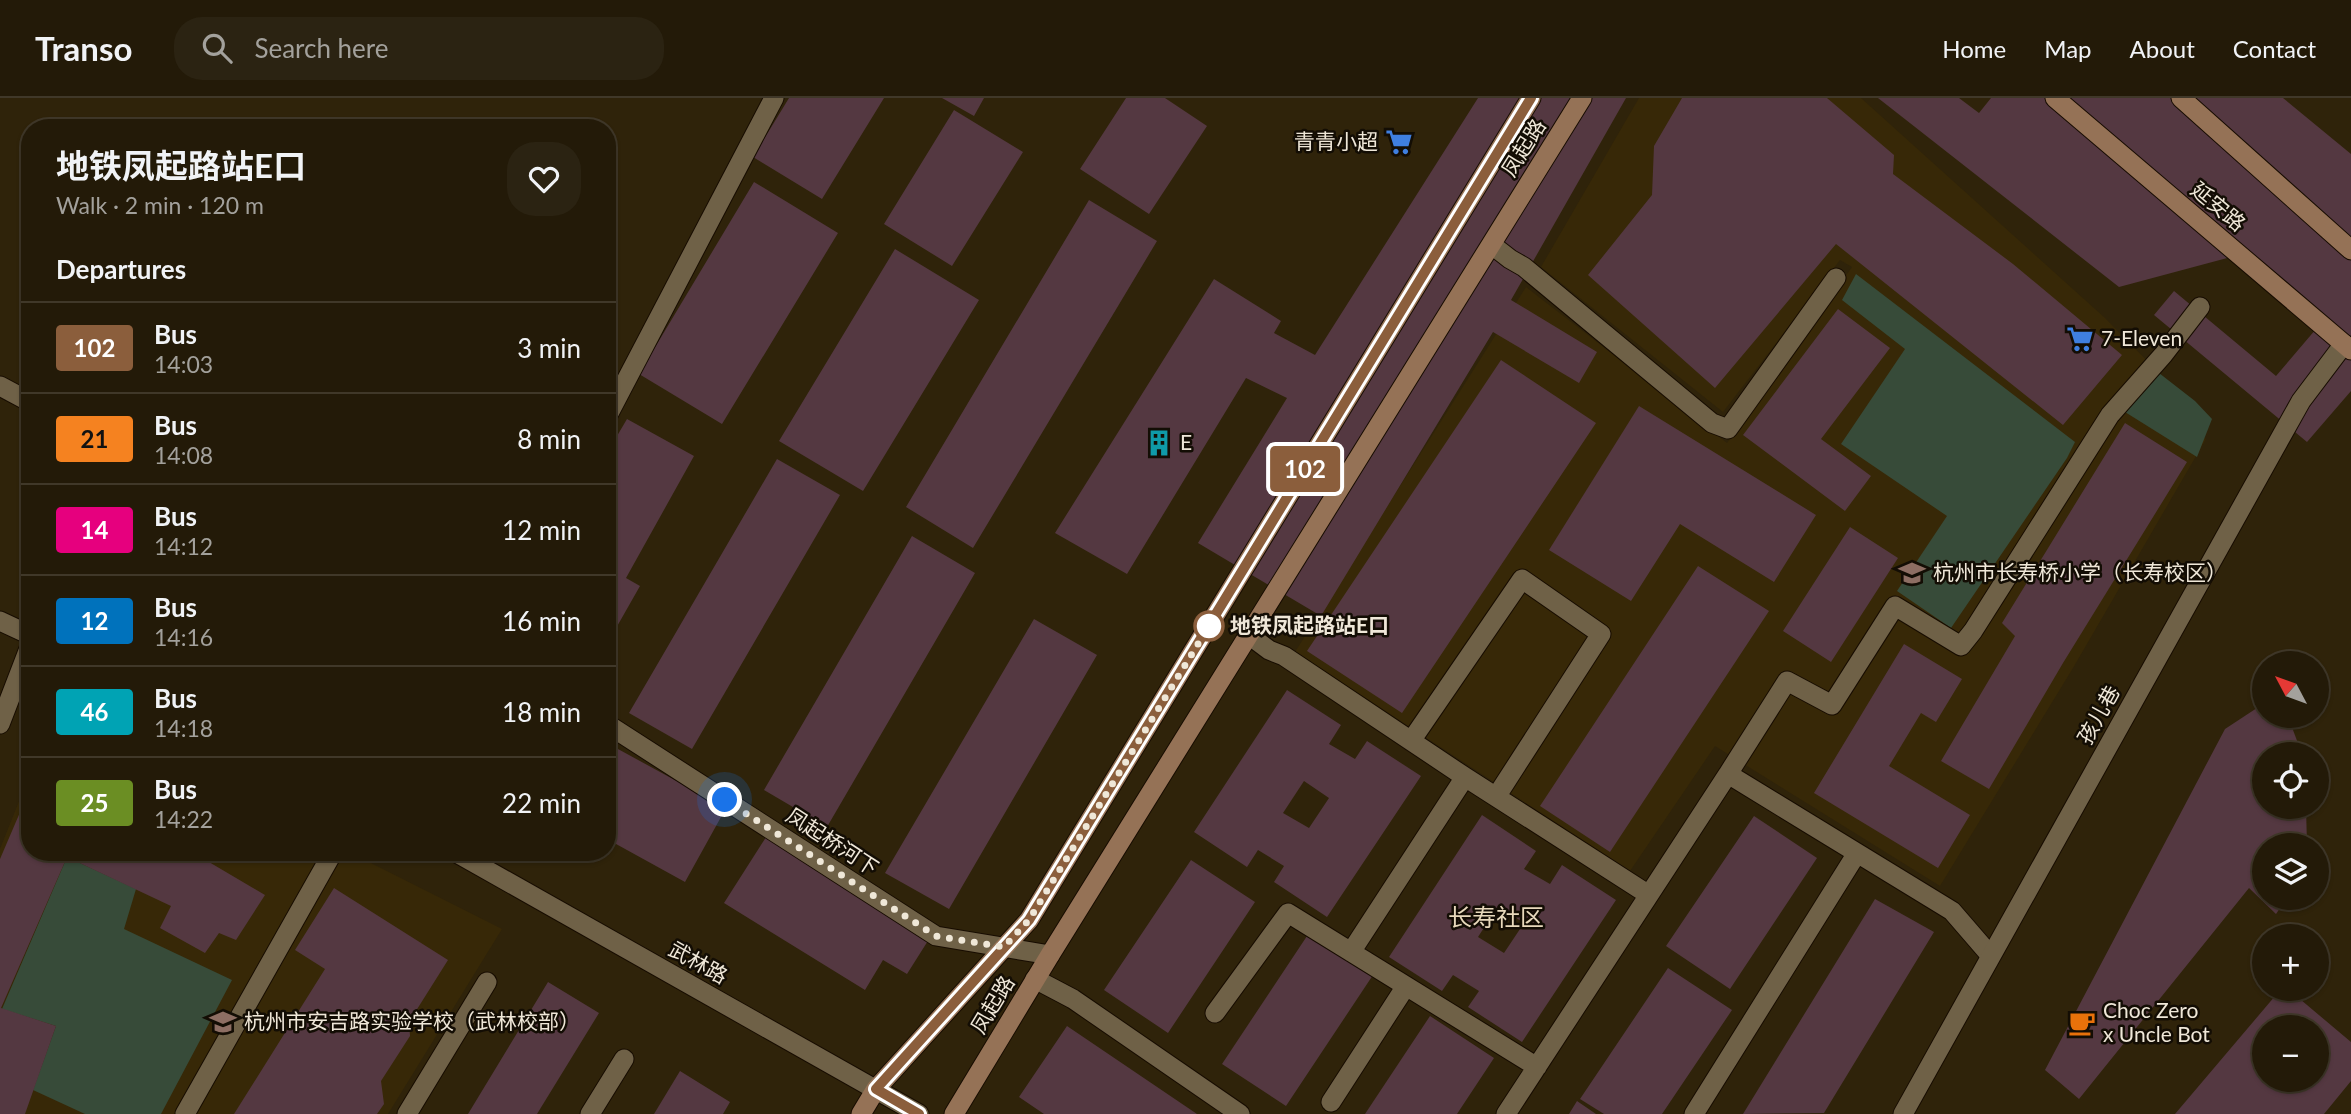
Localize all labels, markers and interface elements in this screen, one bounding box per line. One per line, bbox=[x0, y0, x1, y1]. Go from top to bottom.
search box bbox=[174, 17, 664, 80]
text: Transo bbox=[35, 28, 132, 68]
icon: search bbox=[198, 29, 236, 67]
text: Search here bbox=[254, 32, 388, 64]
text: Home bbox=[1942, 34, 2006, 63]
text: Map bbox=[2044, 34, 2092, 63]
text: About bbox=[2130, 34, 2195, 63]
text: Contact bbox=[2233, 34, 2316, 63]
street label: 凤起路 bbox=[1495, 114, 1550, 181]
supermarket icon: 青青小超 bbox=[1384, 127, 1414, 157]
place label: 青青小超 bbox=[1294, 128, 1378, 153]
button: heart bbox=[507, 142, 581, 216]
text: 地铁凤起路站E口 bbox=[56, 145, 306, 185]
street label: 延安路 bbox=[2187, 176, 2251, 236]
text: Walk · 2 min · 120 m bbox=[56, 191, 264, 219]
text: Departures bbox=[56, 253, 186, 285]
text: Bus bbox=[154, 318, 197, 350]
supermarket icon: 7-Eleven bbox=[2065, 324, 2095, 354]
place label: 7-Eleven bbox=[2101, 325, 2182, 350]
text: 3 min bbox=[517, 332, 581, 364]
text: 102 bbox=[74, 333, 115, 362]
text: 14:03 bbox=[154, 350, 213, 378]
text: Bus bbox=[154, 409, 197, 441]
text: 8 min bbox=[517, 423, 581, 455]
text: 21 bbox=[81, 424, 108, 453]
building icon: E bbox=[1144, 428, 1174, 458]
place label: E bbox=[1180, 429, 1192, 454]
text: 14:08 bbox=[154, 441, 213, 469]
line badge: 102 bbox=[1265, 446, 1345, 492]
text: 102 bbox=[1284, 454, 1326, 483]
text: Bus bbox=[154, 500, 197, 532]
text: 12 min bbox=[502, 514, 581, 546]
text: 14 bbox=[81, 515, 108, 544]
text: 14:12 bbox=[154, 532, 213, 560]
school or university icon: 杭州市长寿桥小学（长寿校区） bbox=[1897, 558, 1927, 588]
place label: 杭州市长寿桥小学（长寿校区） bbox=[1933, 559, 2227, 584]
text: Bus bbox=[154, 591, 197, 623]
text: 16 min bbox=[502, 605, 581, 637]
text: 12 bbox=[81, 606, 108, 635]
marker: 地铁凤起路站E口 bbox=[1194, 611, 1224, 641]
place label: 地铁凤起路站E口 bbox=[1230, 612, 1389, 637]
text: 14:16 bbox=[154, 623, 213, 651]
north arrow bbox=[2252, 651, 2329, 728]
map controls bbox=[2252, 651, 2329, 1092]
street label: 孩儿巷 bbox=[2071, 681, 2124, 748]
text: Bus bbox=[154, 682, 197, 714]
text: 18 min bbox=[502, 696, 581, 728]
text: 46 bbox=[81, 697, 108, 726]
text: 14:18 bbox=[154, 714, 213, 742]
button: locate bbox=[2252, 742, 2329, 819]
text: Bus bbox=[154, 773, 197, 805]
your location bbox=[707, 782, 742, 817]
text: 22 min bbox=[502, 787, 581, 819]
text: 25 bbox=[81, 788, 108, 817]
street label: 凤起桥河下 bbox=[782, 802, 884, 880]
text: 14:22 bbox=[154, 805, 213, 833]
button: layers bbox=[2252, 833, 2329, 910]
district label: 长寿社区 bbox=[1448, 902, 1544, 931]
button: + bbox=[2252, 924, 2329, 1001]
street label: 武林路 bbox=[665, 935, 732, 988]
street label: 凤起路 bbox=[965, 971, 1019, 1038]
place label: Choc Zero x Uncle Bot bbox=[2103, 997, 2210, 1046]
school or university icon: 杭州市安吉路实验学校（武林校部） bbox=[208, 1007, 238, 1037]
place label: 杭州市安吉路实验学校（武林校部） bbox=[244, 1008, 580, 1033]
cafe icon: Choc Zero x Uncle Bot bbox=[2067, 1008, 2097, 1038]
button: − bbox=[2252, 1015, 2329, 1092]

